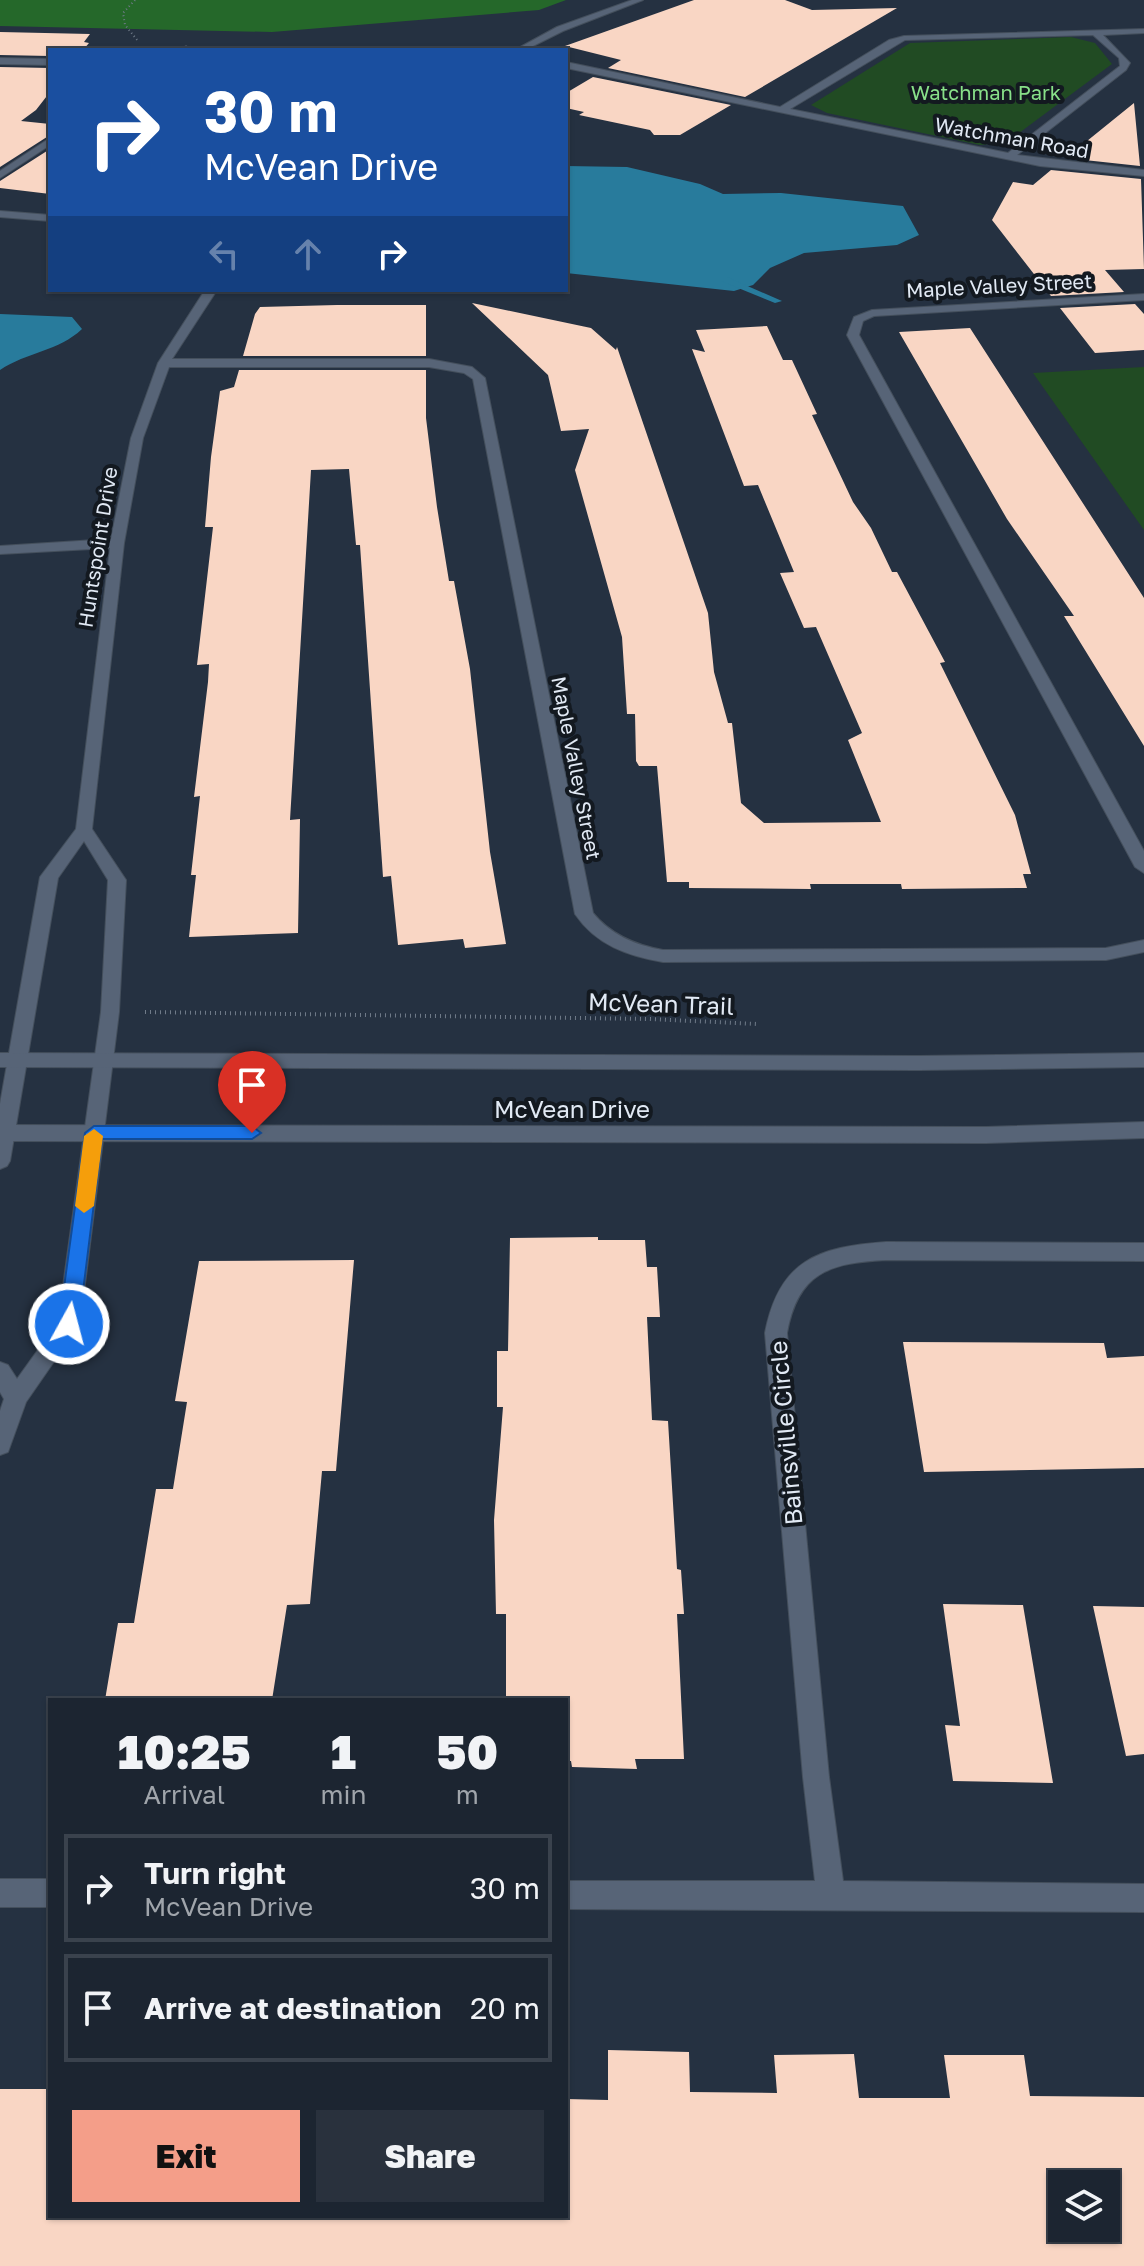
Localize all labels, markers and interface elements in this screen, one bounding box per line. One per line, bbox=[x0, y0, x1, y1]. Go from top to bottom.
text: 30 m bbox=[204, 77, 338, 144]
icon: right bbox=[72, 80, 176, 184]
park label: Watchman Park bbox=[911, 80, 1061, 104]
street label: Watchman Road bbox=[933, 112, 1091, 162]
text: McVean Drive bbox=[204, 145, 438, 188]
icon: left bbox=[202, 232, 246, 276]
icon: ahead bbox=[286, 232, 330, 276]
icon: right bbox=[370, 232, 414, 276]
street label: Maple Valley Street bbox=[905, 268, 1093, 302]
street label: Huntspoint Drive bbox=[72, 465, 122, 629]
street label: Maple Valley Street bbox=[547, 674, 607, 862]
street label: McVean Trail bbox=[587, 986, 735, 1020]
pin bbox=[218, 1051, 286, 1133]
icon: arrive bbox=[230, 1063, 274, 1107]
street label: McVean Drive bbox=[494, 1094, 650, 1123]
position arrow bbox=[27, 1282, 111, 1366]
street label: Bainsville Circle bbox=[763, 1340, 807, 1526]
text: 10:25 bbox=[118, 1722, 251, 1780]
text: 1 bbox=[331, 1722, 356, 1780]
text: 50 bbox=[436, 1722, 498, 1780]
text: Arrival bbox=[144, 1779, 225, 1810]
text: min bbox=[320, 1779, 366, 1810]
text: m bbox=[456, 1779, 479, 1810]
text: Turn right bbox=[144, 1855, 286, 1891]
icon: right bbox=[76, 1866, 120, 1910]
text: 30 m bbox=[470, 1870, 540, 1906]
text: McVean Drive bbox=[144, 1891, 313, 1922]
icon: arrive bbox=[76, 1986, 120, 2030]
text: Arrive at destination bbox=[144, 1990, 441, 2026]
text: 20 m bbox=[470, 1990, 540, 2026]
button: Exit bbox=[72, 2110, 300, 2202]
button: Share bbox=[316, 2110, 544, 2202]
map controls bbox=[1048, 2170, 1120, 2242]
button: layers bbox=[1048, 2170, 1120, 2242]

